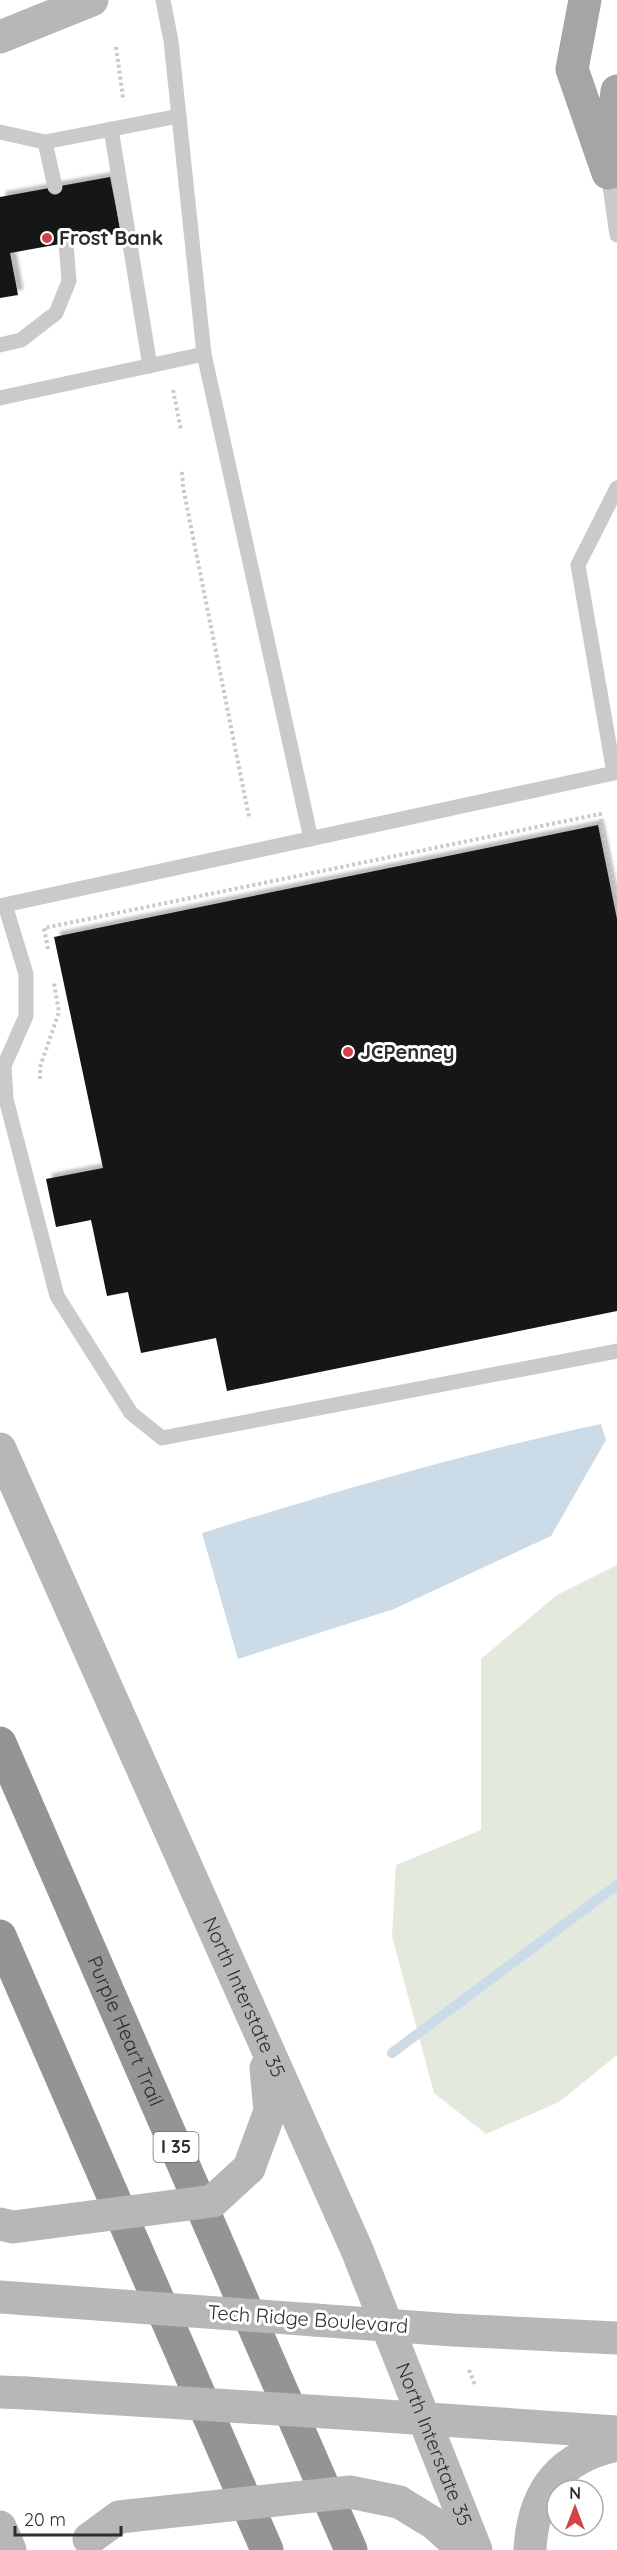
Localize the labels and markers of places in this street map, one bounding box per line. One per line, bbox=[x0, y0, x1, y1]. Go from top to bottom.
place label: Frost Bank bbox=[59, 225, 163, 250]
marker: Frost Bank bbox=[40, 231, 54, 245]
place label: JCPenney bbox=[360, 1039, 455, 1064]
marker: JCPenney bbox=[341, 1045, 355, 1059]

